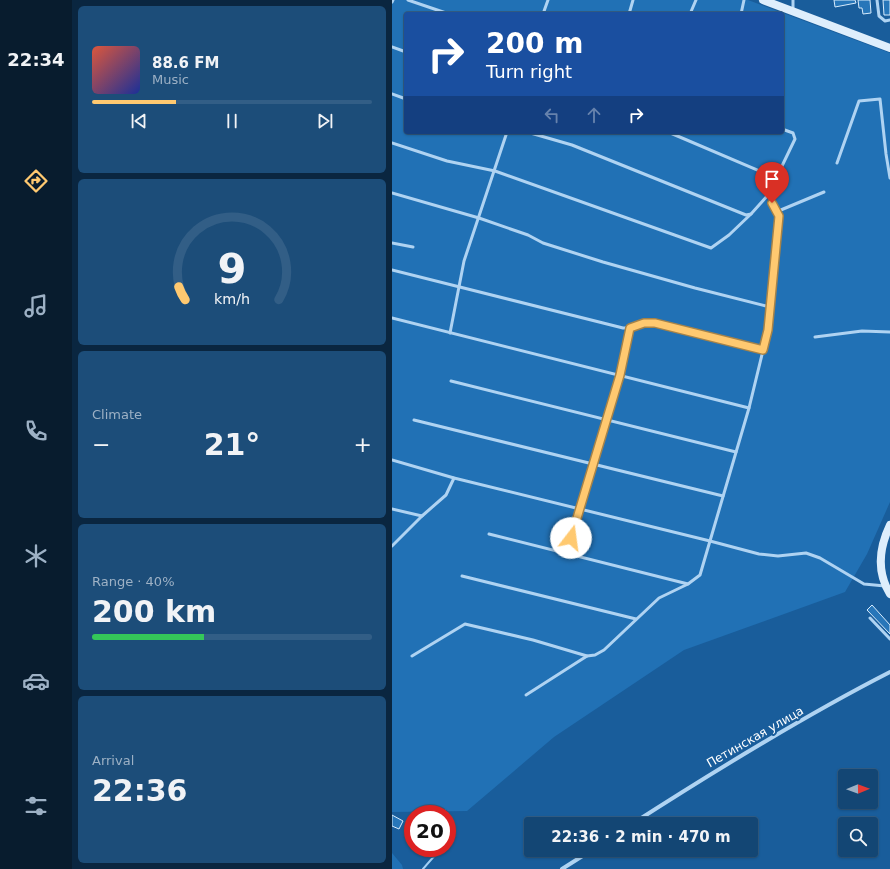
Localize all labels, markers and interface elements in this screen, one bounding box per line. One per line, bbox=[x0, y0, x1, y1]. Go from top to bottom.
text: 200 m bbox=[486, 27, 583, 60]
icon: right bbox=[420, 28, 472, 80]
text: 22:34 bbox=[7, 49, 65, 70]
text: 88.6 FM bbox=[152, 54, 219, 72]
text: Turn right bbox=[486, 61, 572, 82]
text: Music bbox=[152, 72, 189, 87]
icon: left bbox=[541, 104, 563, 126]
icon: ahead bbox=[583, 104, 605, 126]
icon: right bbox=[625, 104, 647, 126]
icon: previous bbox=[128, 110, 150, 132]
icon: pause bbox=[221, 110, 243, 132]
icon: next bbox=[314, 110, 336, 132]
pin bbox=[755, 162, 789, 203]
icon: directions bbox=[22, 167, 50, 195]
icon: arrive bbox=[761, 168, 783, 190]
text: 9 bbox=[218, 244, 246, 293]
text: km/h bbox=[214, 290, 250, 306]
icon: music bbox=[22, 292, 50, 320]
text: Climate bbox=[92, 407, 142, 422]
icon: phone bbox=[22, 417, 50, 445]
text: 21° bbox=[204, 427, 260, 462]
text: − bbox=[92, 432, 110, 457]
text: + bbox=[354, 432, 372, 457]
position arrow bbox=[550, 517, 592, 559]
icon: climate bbox=[22, 542, 50, 570]
text: Range · 40% bbox=[92, 574, 175, 589]
text: 200 km bbox=[92, 594, 216, 629]
icon: car bbox=[22, 667, 50, 695]
street label: Петинская улица bbox=[704, 704, 806, 770]
text: Arrival bbox=[92, 753, 134, 768]
north arrow bbox=[838, 769, 878, 809]
map controls bbox=[838, 769, 878, 857]
text: 22:36 bbox=[92, 773, 188, 808]
icon: filters bbox=[22, 792, 50, 820]
speed limit sign: 20 bbox=[404, 805, 456, 857]
button: search bbox=[838, 817, 878, 857]
text: 22:36 · 2 min · 470 m bbox=[551, 828, 731, 846]

